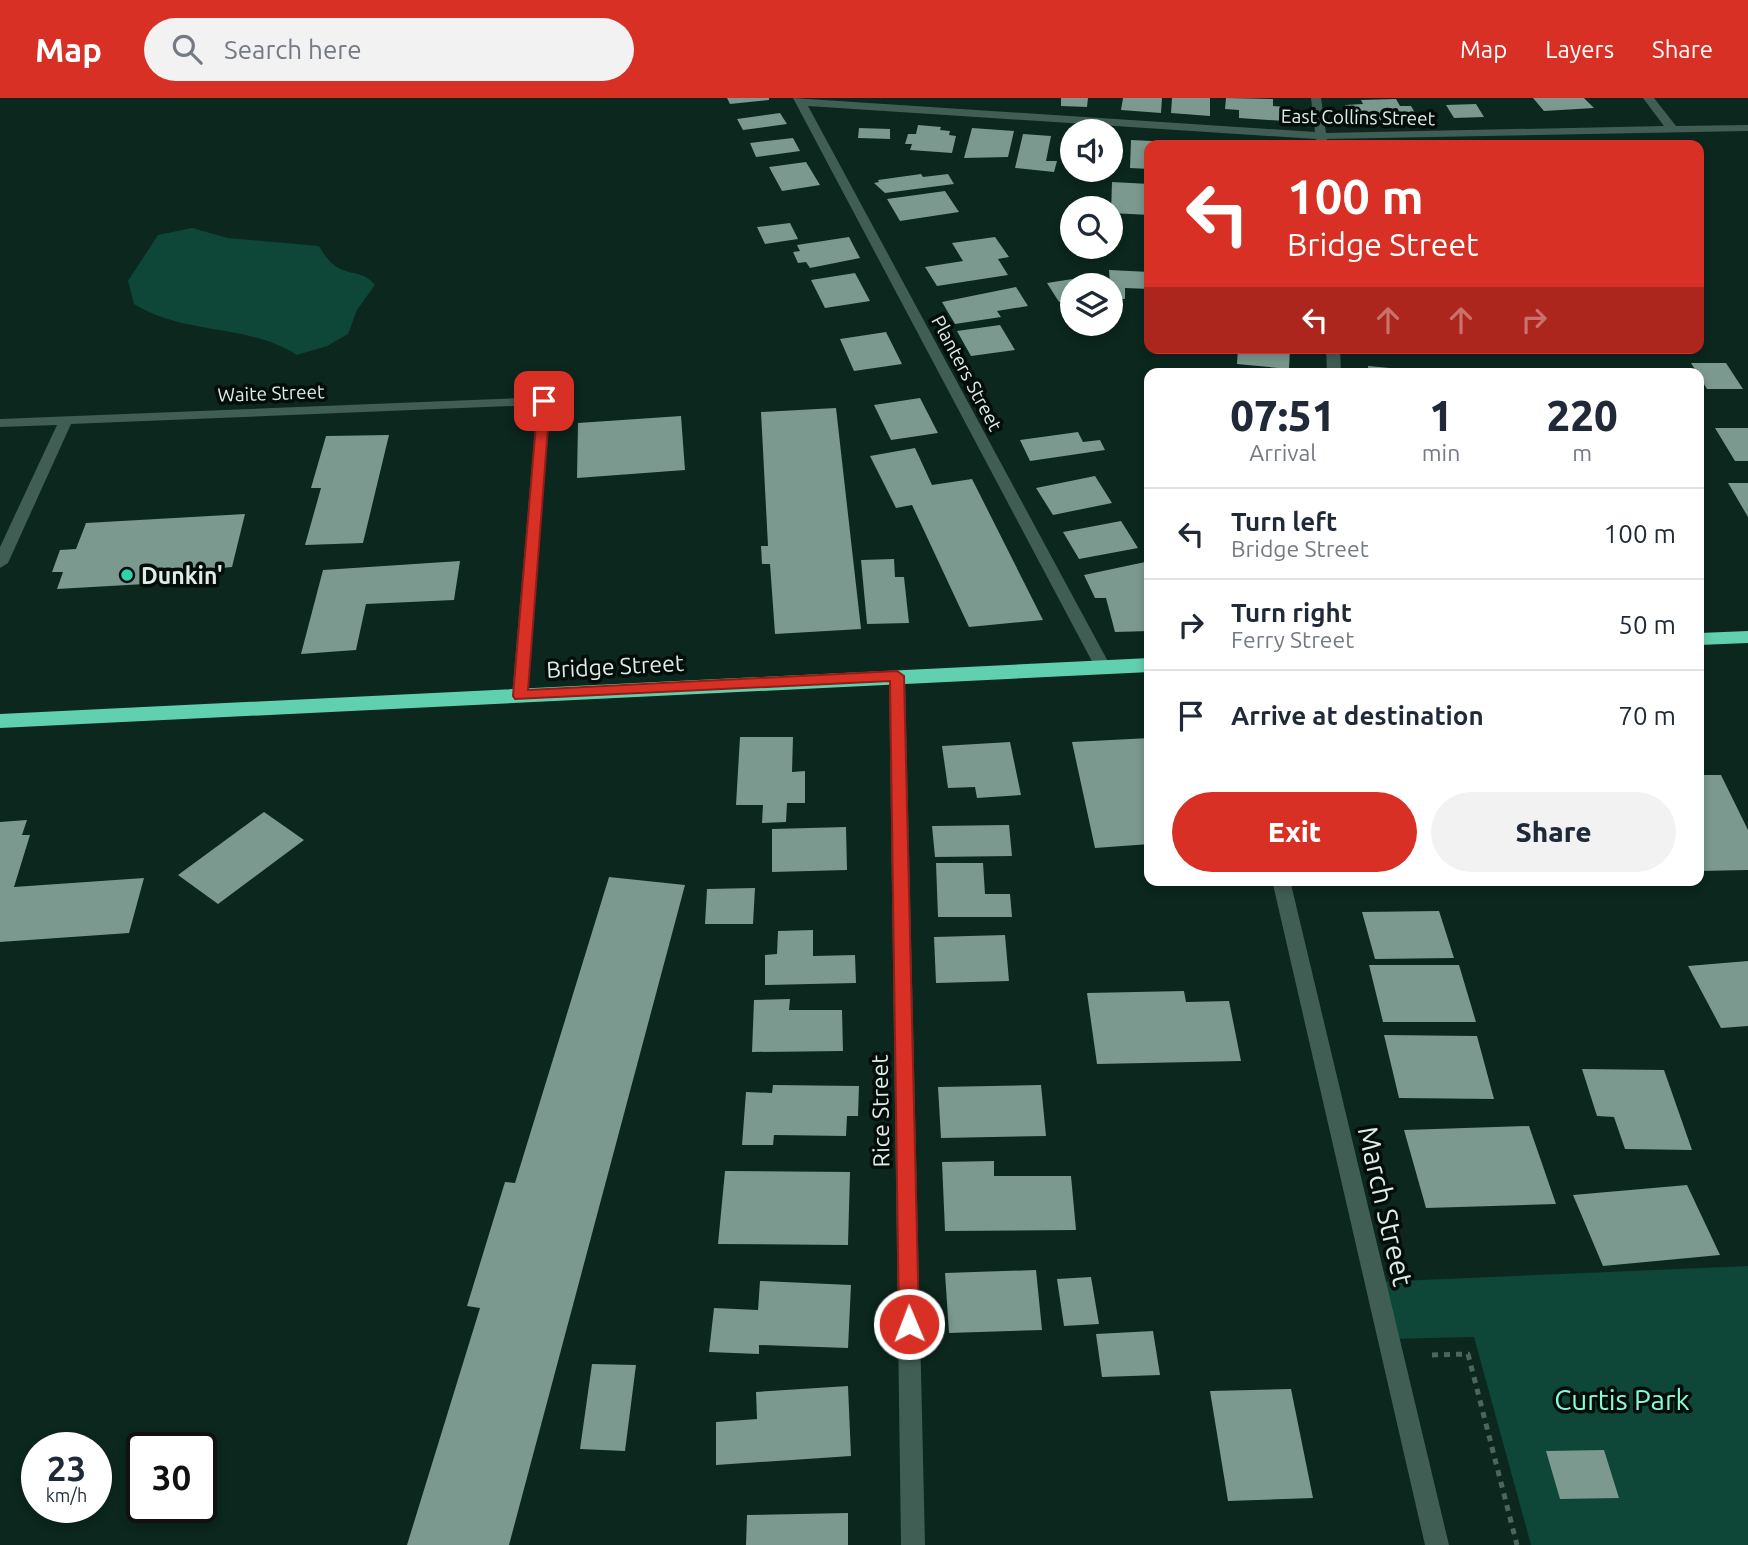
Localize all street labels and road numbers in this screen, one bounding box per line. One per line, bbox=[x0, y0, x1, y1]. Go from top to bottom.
street label: East Collins Street bbox=[1281, 105, 1436, 129]
street label: Planters Street bbox=[927, 311, 1007, 435]
street label: Waite Street bbox=[217, 380, 325, 406]
street label: Bridge Street bbox=[546, 650, 684, 682]
street label: Rice Street bbox=[867, 1054, 893, 1168]
street label: March Street bbox=[1353, 1123, 1419, 1289]

